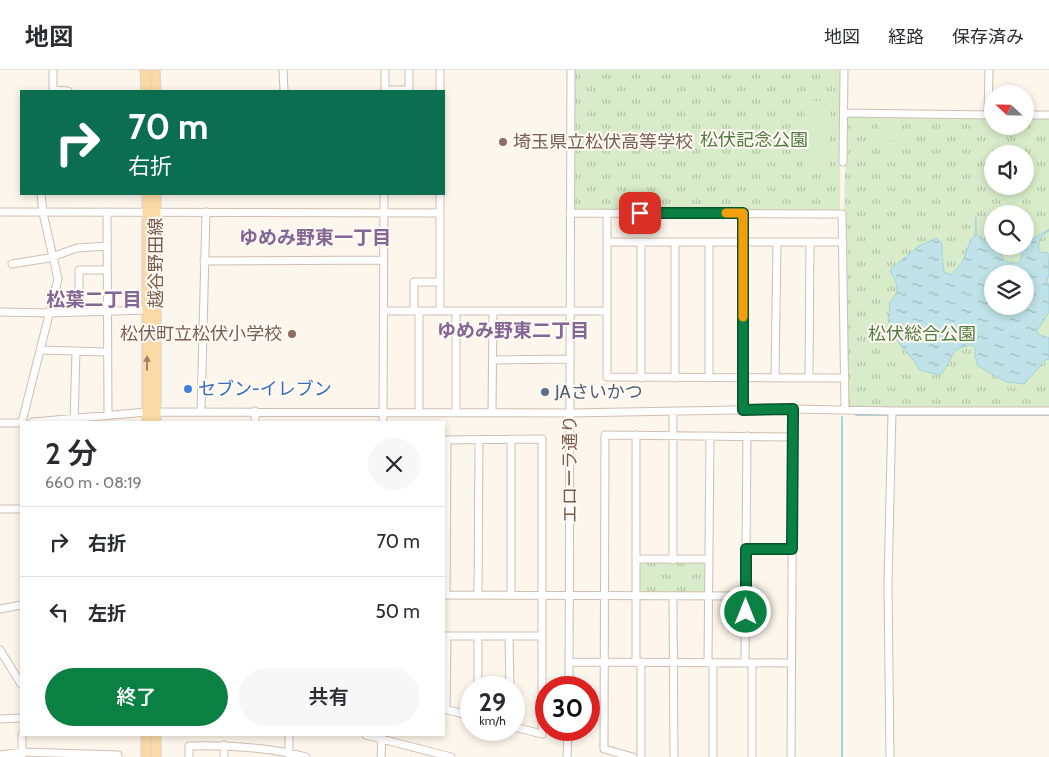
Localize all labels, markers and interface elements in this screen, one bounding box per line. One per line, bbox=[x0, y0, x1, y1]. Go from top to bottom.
text: 地図 bbox=[25, 22, 73, 51]
text: 地図 bbox=[824, 26, 860, 48]
text: 経路 bbox=[888, 26, 924, 48]
text: 保存済み bbox=[952, 26, 1024, 48]
north arrow bbox=[984, 85, 1034, 135]
map controls bbox=[984, 85, 1034, 315]
text: 70 m bbox=[128, 105, 209, 148]
icon: right bbox=[45, 110, 110, 175]
park label: 松伏記念公園 bbox=[700, 129, 808, 151]
place label: 埼玉県立松伏高等学校 bbox=[513, 131, 693, 153]
marker: 埼玉県立松伏高等学校 bbox=[497, 136, 509, 148]
button: sound bbox=[984, 145, 1034, 195]
text: 右折 bbox=[128, 153, 172, 180]
pin bbox=[619, 192, 661, 234]
icon: arrive bbox=[626, 199, 654, 227]
button: search bbox=[984, 205, 1034, 255]
street label: 越谷野田線 bbox=[145, 218, 167, 308]
district label: ゆめみ野東一丁目 bbox=[239, 226, 391, 249]
button: layers bbox=[984, 265, 1034, 315]
district label: 松葉二丁目 bbox=[46, 288, 142, 311]
district label: ゆめみ野東二丁目 bbox=[437, 319, 589, 342]
place label: 松伏町立松伏小学校 bbox=[120, 323, 282, 345]
park label: 松伏総合公園 bbox=[868, 323, 976, 345]
marker: 松伏町立松伏小学校 bbox=[286, 328, 298, 340]
one-way arrow bbox=[143, 355, 151, 371]
place label: セブン-イレブン bbox=[198, 378, 332, 400]
place label: JAさいかつ bbox=[554, 381, 643, 403]
marker: セブン-イレブン bbox=[182, 383, 194, 395]
marker: JAさいかつ bbox=[539, 386, 551, 398]
street label: エローラ通り bbox=[559, 415, 581, 523]
text: 2 分 bbox=[45, 435, 98, 472]
button: close bbox=[368, 438, 420, 490]
text: 660 m · 08:19 bbox=[45, 473, 141, 492]
icon: right bbox=[45, 528, 73, 556]
text: 70 m bbox=[376, 530, 420, 553]
text: 右折 bbox=[88, 532, 126, 555]
position arrow bbox=[719, 585, 771, 637]
icon: left bbox=[45, 598, 73, 626]
text: 50 m bbox=[376, 600, 420, 623]
text: 左折 bbox=[88, 602, 126, 625]
button: 終了 bbox=[45, 668, 228, 726]
button: 共有 bbox=[238, 668, 420, 726]
speed limit sign: 30 bbox=[535, 676, 600, 741]
text: 29 bbox=[479, 687, 506, 717]
text: km/h bbox=[479, 713, 506, 728]

